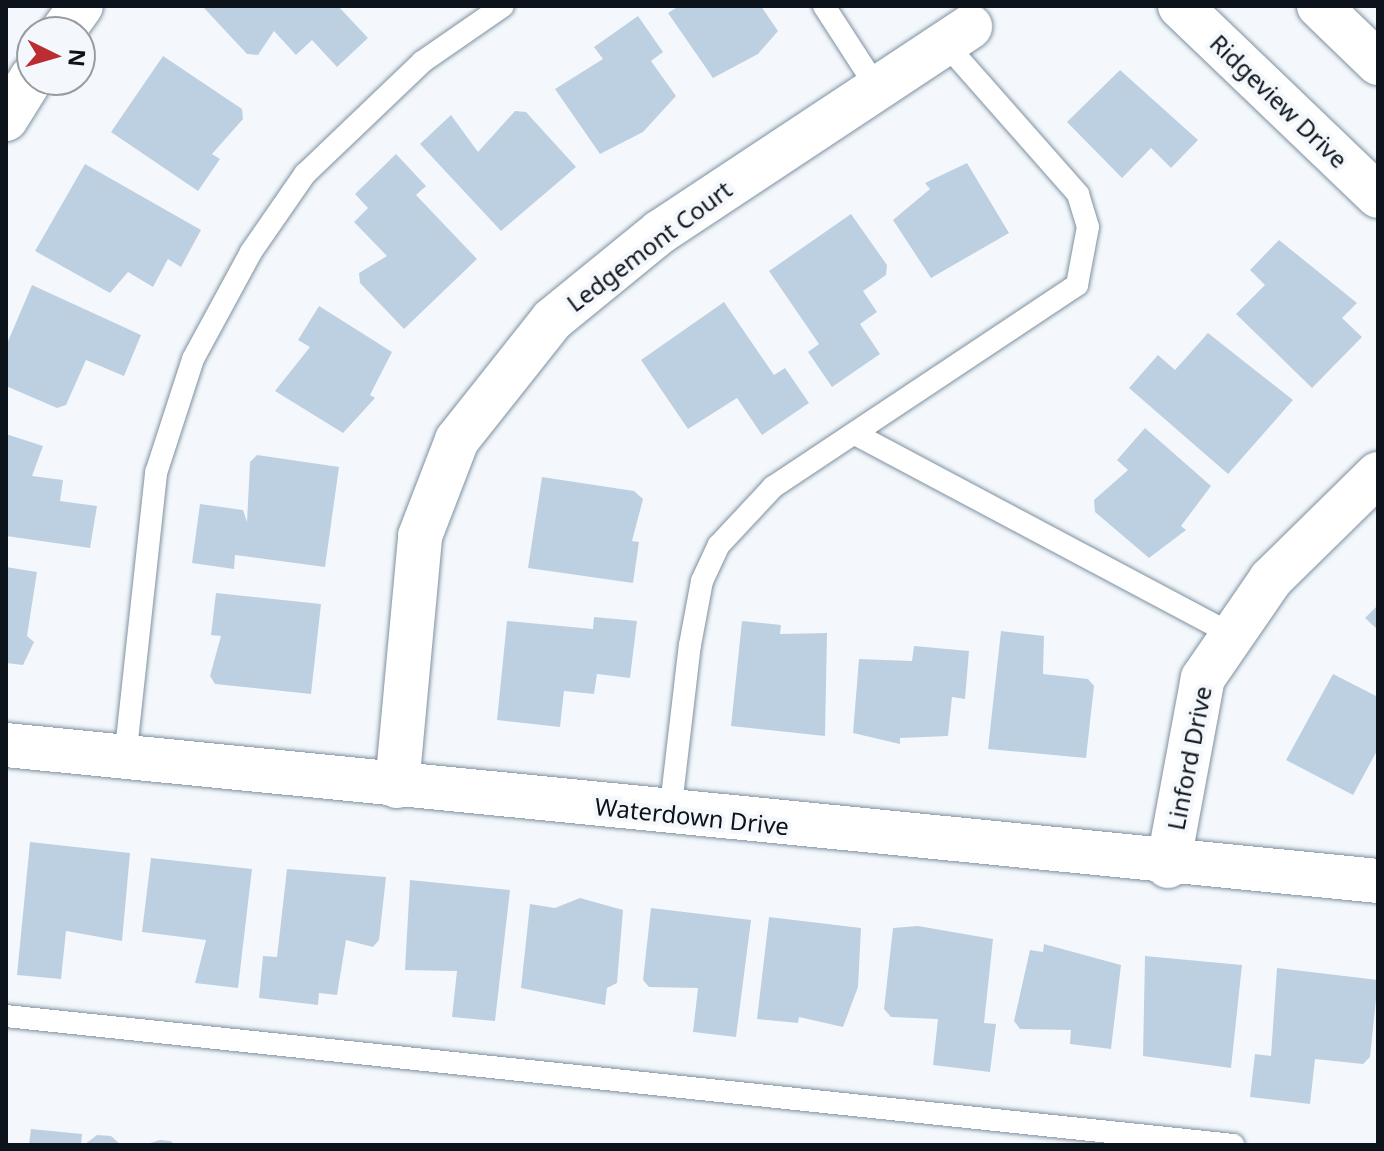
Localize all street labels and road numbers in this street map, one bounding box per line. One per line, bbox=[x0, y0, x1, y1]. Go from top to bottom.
street label: Ridgeview Drive bbox=[1204, 28, 1354, 174]
street label: Ledgemont Court bbox=[561, 175, 737, 317]
street label: Linford Drive bbox=[1161, 684, 1217, 832]
street label: Waterdown Drive bbox=[594, 791, 790, 841]

